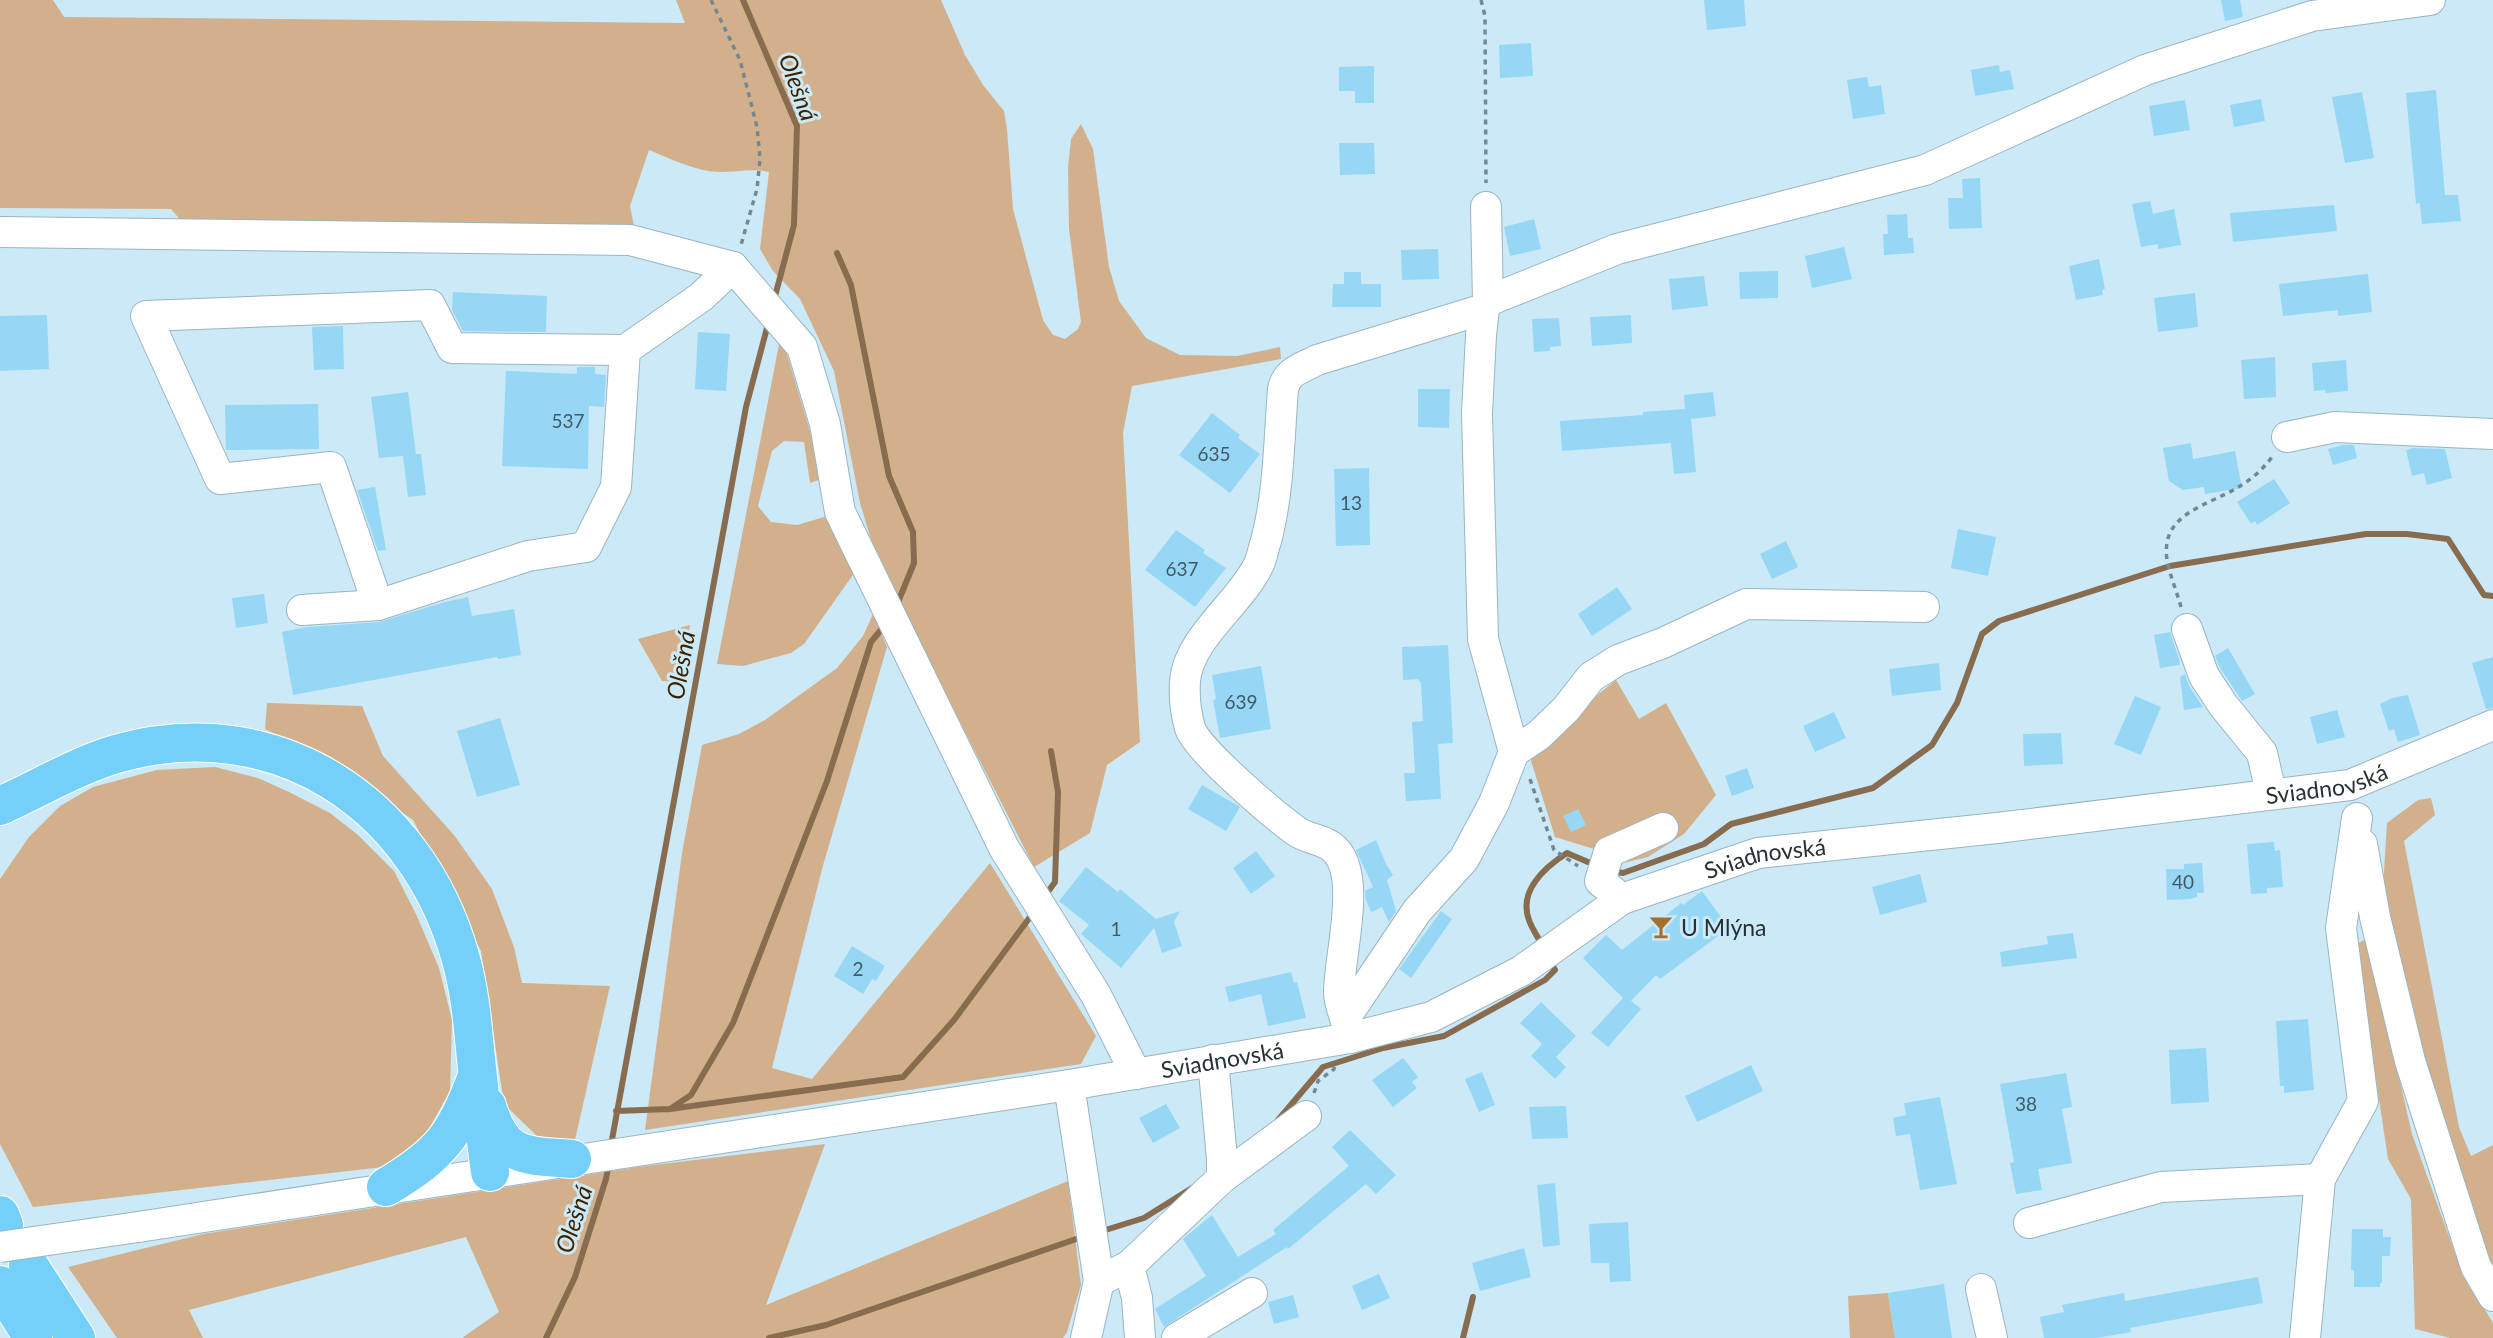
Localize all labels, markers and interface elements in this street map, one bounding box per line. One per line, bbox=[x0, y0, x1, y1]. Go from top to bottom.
water label: Olešná bbox=[774, 50, 825, 125]
house number: 537 bbox=[551, 409, 585, 432]
house number: 635 bbox=[1197, 442, 1231, 465]
house number: 13 bbox=[1340, 491, 1362, 514]
house number: 637 bbox=[1165, 557, 1199, 580]
water label: Olešná bbox=[660, 628, 700, 702]
house number: 639 bbox=[1224, 690, 1258, 713]
street label: Sviadnovská bbox=[2264, 757, 2391, 809]
street label: Sviadnovská bbox=[1700, 832, 1827, 884]
house number: 40 bbox=[2172, 870, 2194, 893]
bar icon: U Mlýna bbox=[1647, 913, 1675, 941]
place label: U Mlýna bbox=[1681, 913, 1767, 941]
house number: 1 bbox=[1110, 917, 1122, 940]
house number: 2 bbox=[852, 957, 864, 980]
street label: Sviadnovská bbox=[1159, 1035, 1286, 1083]
house number: 38 bbox=[2015, 1092, 2037, 1115]
water label: Olešná bbox=[549, 1181, 598, 1256]

